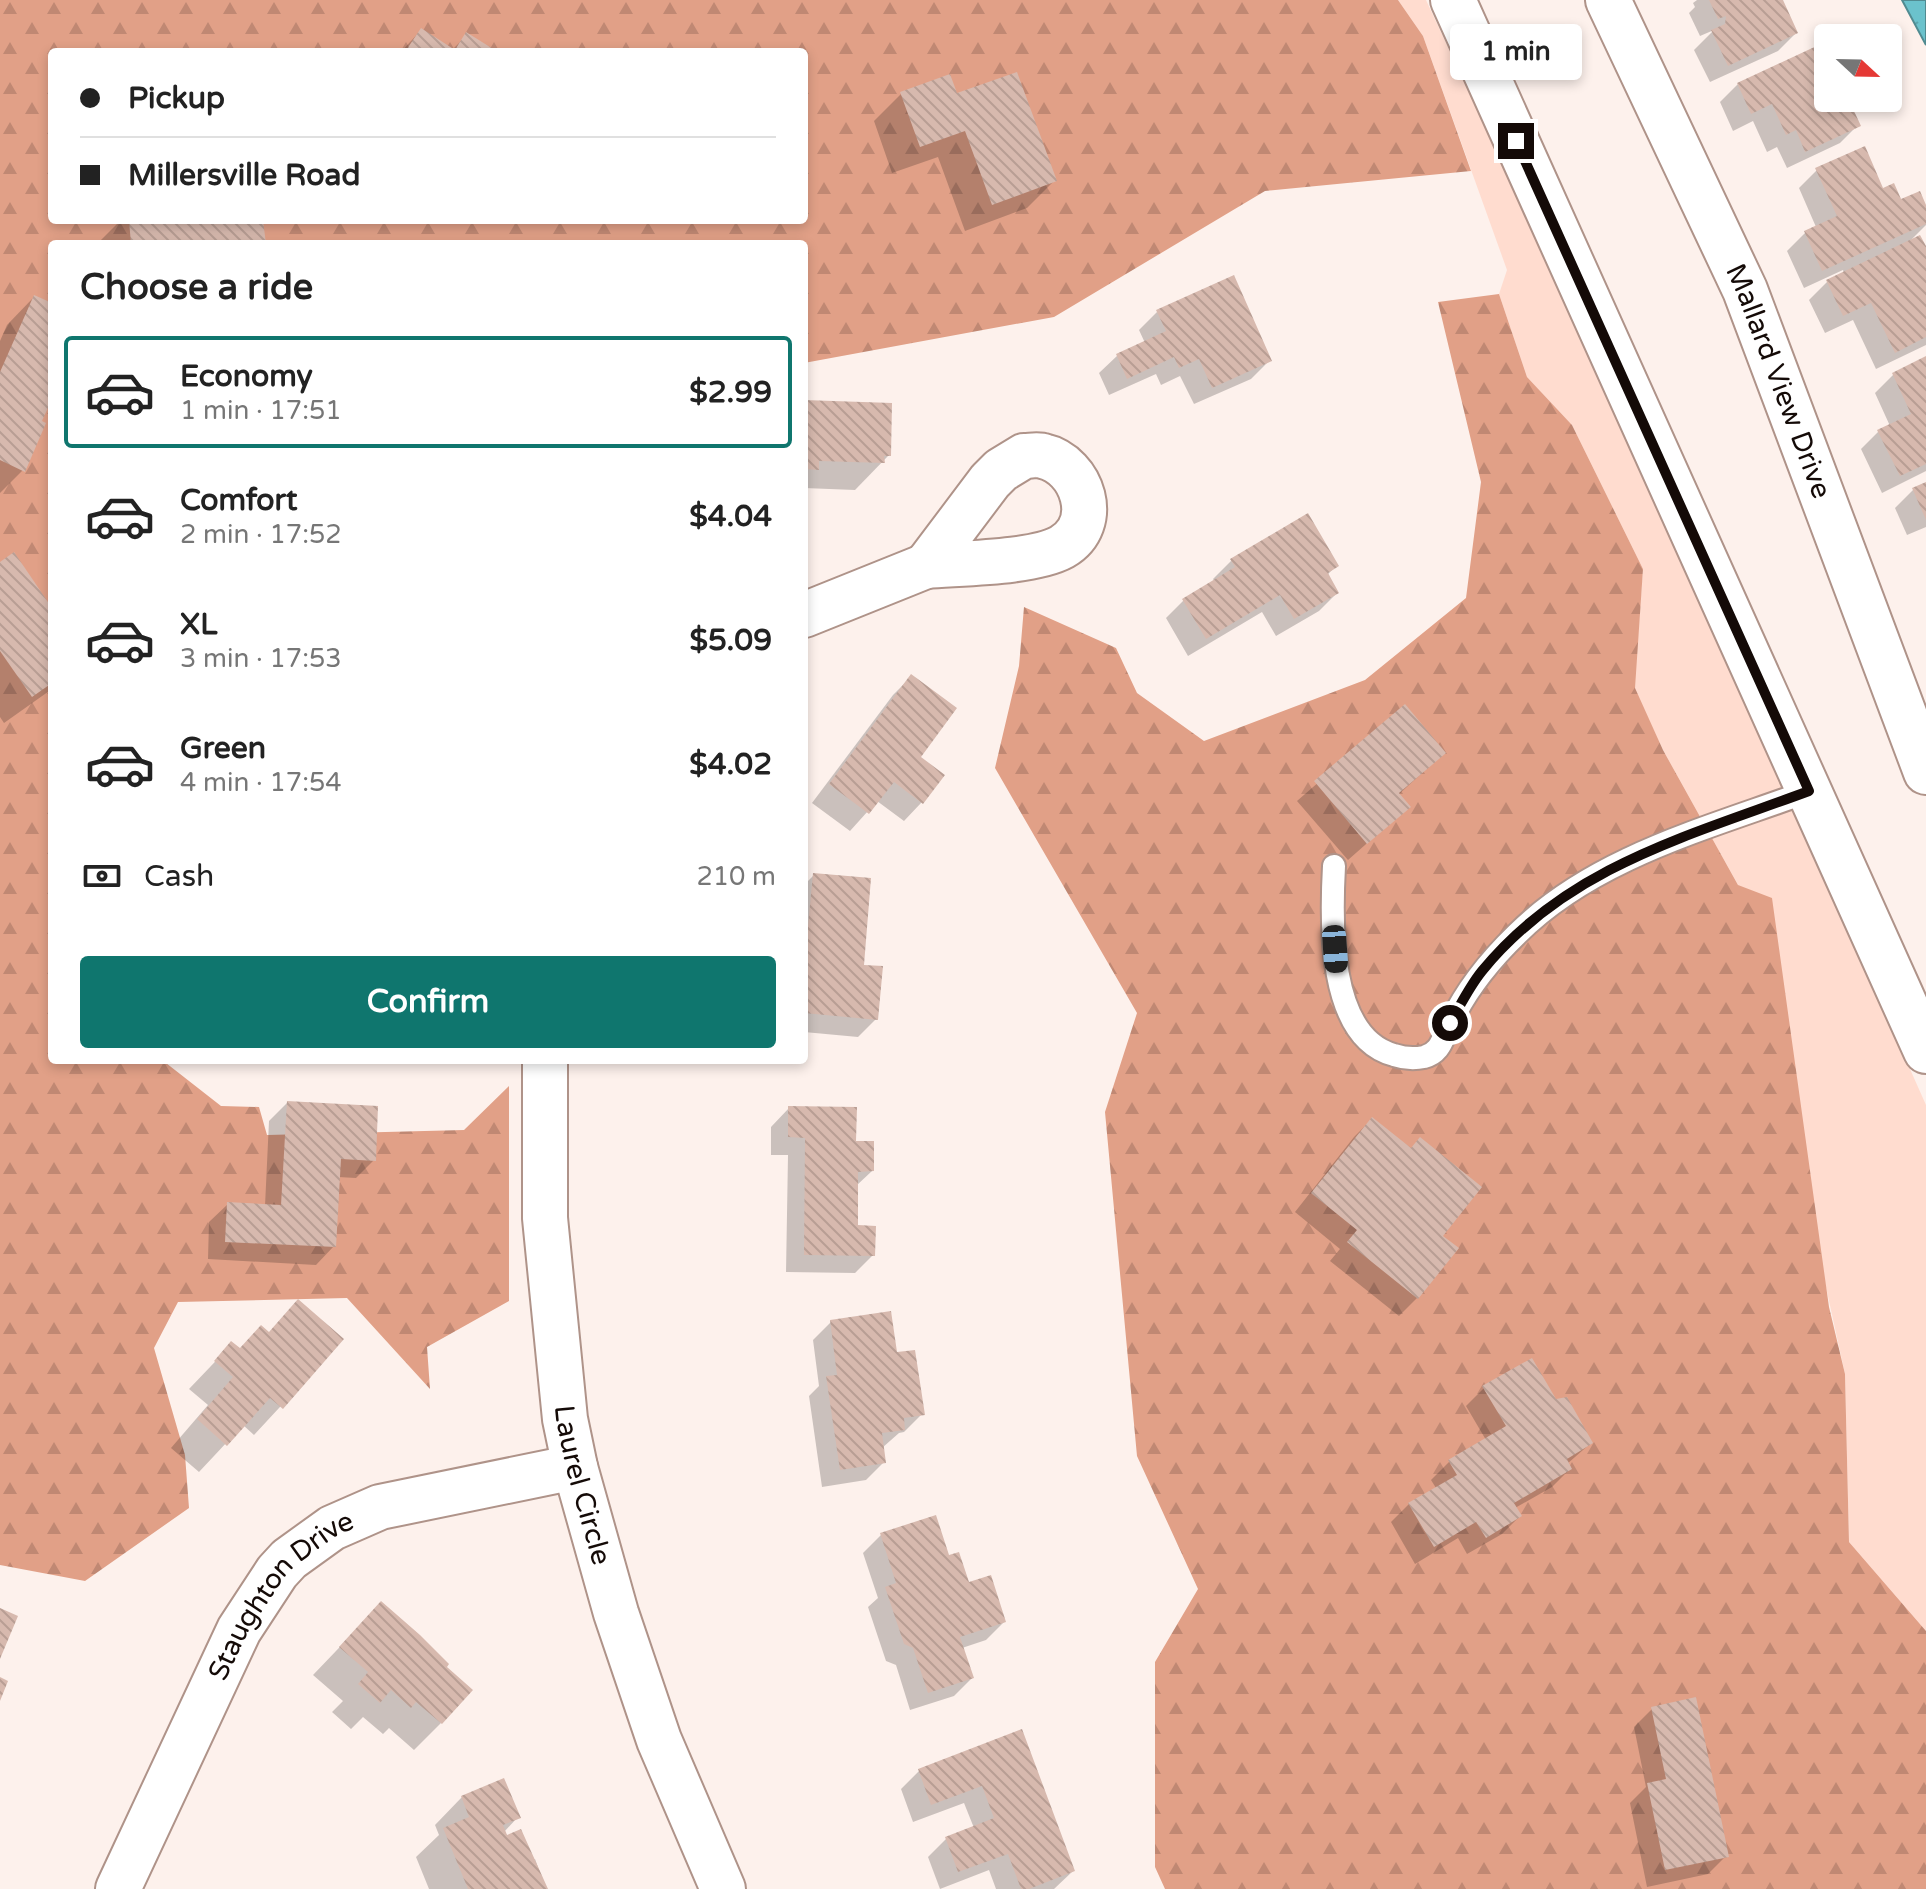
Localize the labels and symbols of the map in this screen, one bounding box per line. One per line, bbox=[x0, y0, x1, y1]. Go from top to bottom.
north arrow bbox=[1814, 24, 1902, 112]
callout: 1 min bbox=[1450, 25, 1582, 81]
route end bbox=[1498, 123, 1534, 159]
street label: Mallard View Drive bbox=[1718, 259, 1839, 503]
car bbox=[1321, 924, 1349, 974]
route start bbox=[1432, 1005, 1468, 1041]
street label: Laurel Circle bbox=[547, 1403, 619, 1569]
street label: Staughton Drive bbox=[201, 1504, 359, 1686]

